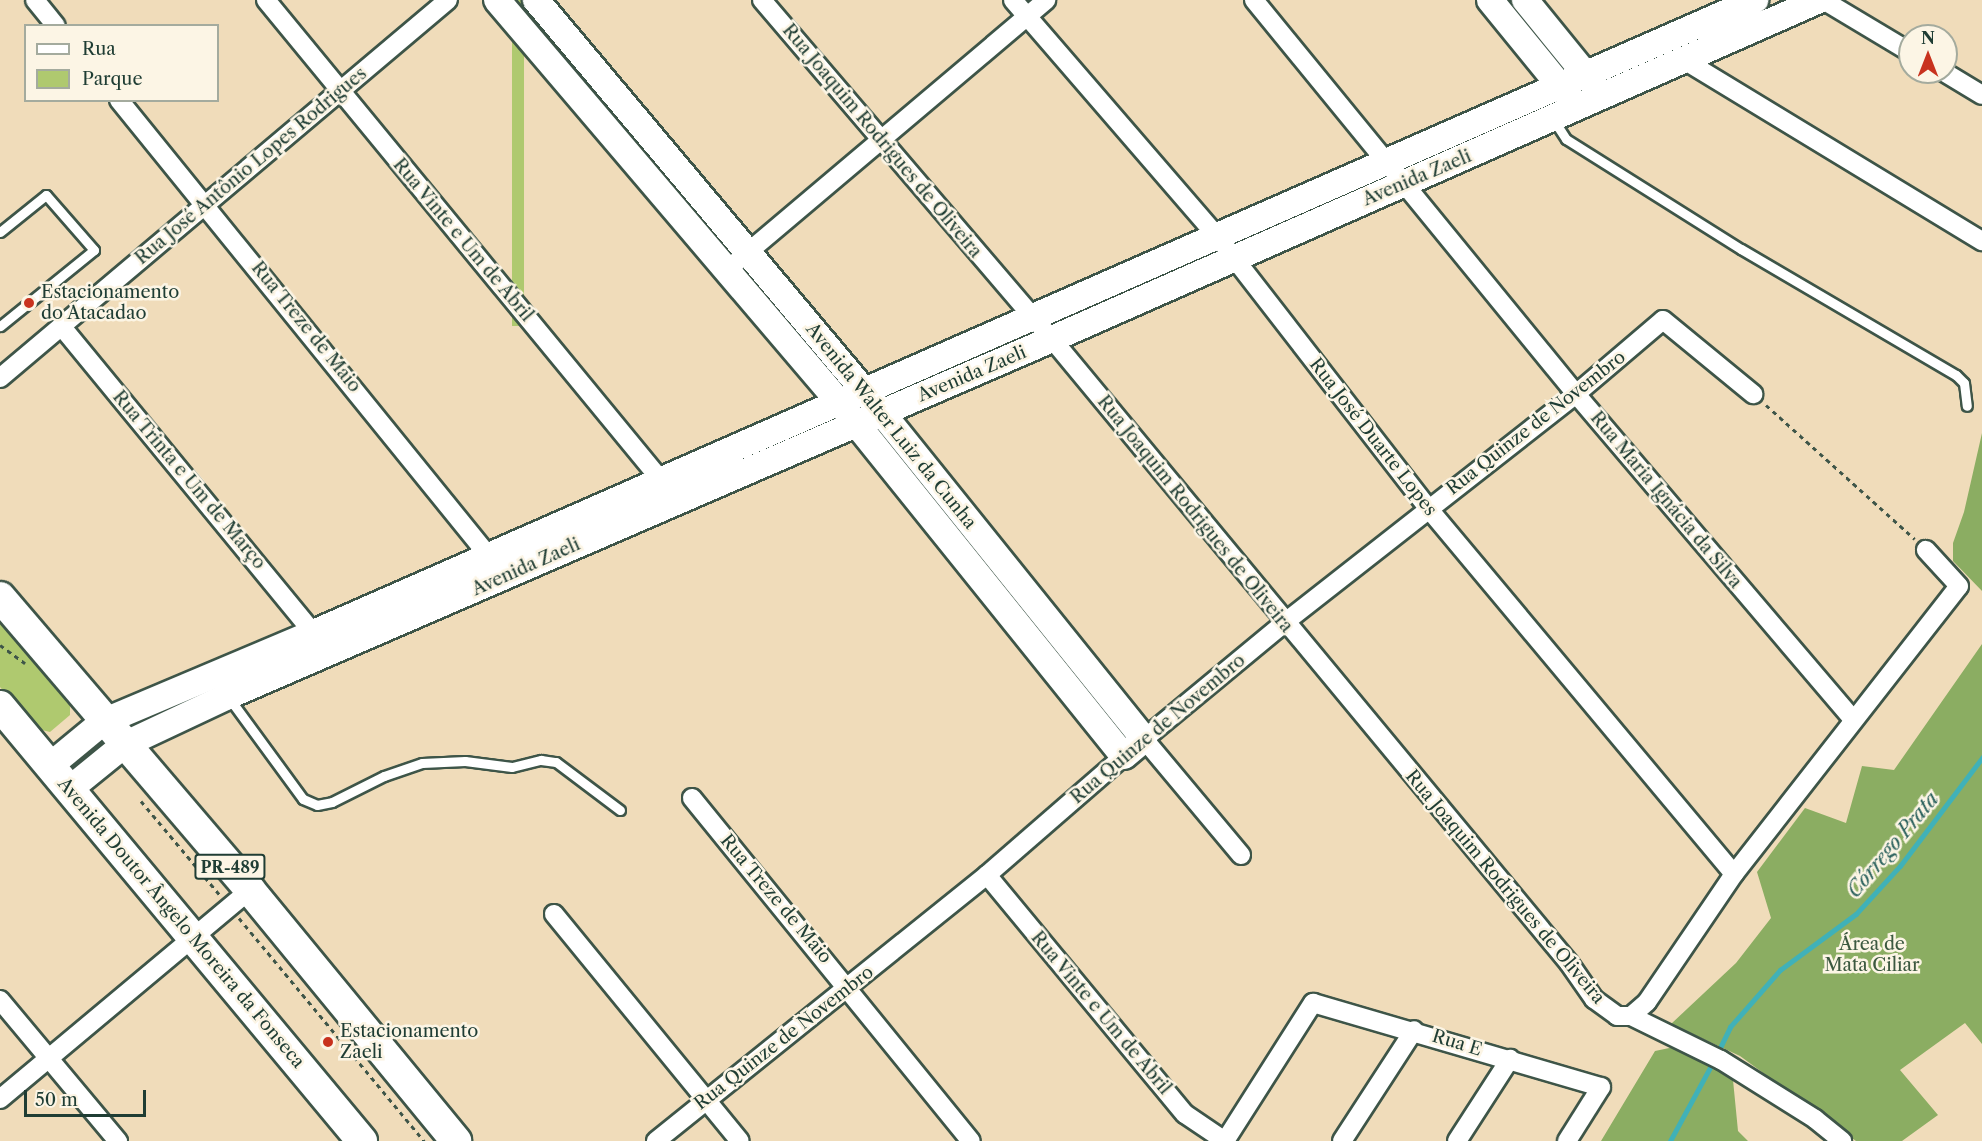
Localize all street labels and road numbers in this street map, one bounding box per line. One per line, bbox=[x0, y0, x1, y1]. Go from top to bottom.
street label: Rua Joaquim Rodrigues de Oliveira bbox=[778, 20, 986, 262]
street label: Rua José Antônio Lopes Rodrigues bbox=[131, 63, 371, 269]
street label: Avenida Zaeli bbox=[1359, 145, 1475, 211]
street label: Rua Vinte e Um de Abril bbox=[388, 153, 538, 327]
street label: Rua Treze de Maio bbox=[247, 257, 365, 397]
street label: Avenida Walter Luiz da Cunha bbox=[801, 318, 981, 534]
street label: Avenida Zaeli bbox=[914, 341, 1030, 407]
street label: Rua Quinze de Novembro bbox=[1442, 346, 1630, 500]
street label: Rua José Duarte Lopes bbox=[1305, 354, 1441, 520]
street label: Rua Trinta e Um de Março bbox=[108, 386, 270, 574]
street label: Rua Joaquim Rodrigues de Oliveira bbox=[1093, 391, 1297, 637]
street label: Rua Maria Ignácia da Silva bbox=[1585, 407, 1747, 593]
street label: Avenida Zaeli bbox=[469, 534, 583, 600]
street label: Rua Quinze de Novembro bbox=[1066, 650, 1250, 808]
street label: Rua Joaquim Rodrigues de Oliveira bbox=[1401, 766, 1609, 1008]
street label: Avenida Doutor Ângelo Moreira da Fonseca bbox=[52, 773, 310, 1073]
street label: Rua Treze de Maio bbox=[716, 830, 836, 968]
road number: PR-489 bbox=[194, 854, 266, 880]
street label: Rua Vinte e Um de Abril bbox=[1026, 926, 1176, 1100]
street label: Rua Quinze de Novembro bbox=[690, 961, 878, 1115]
street label: Rua E bbox=[1429, 1025, 1485, 1061]

